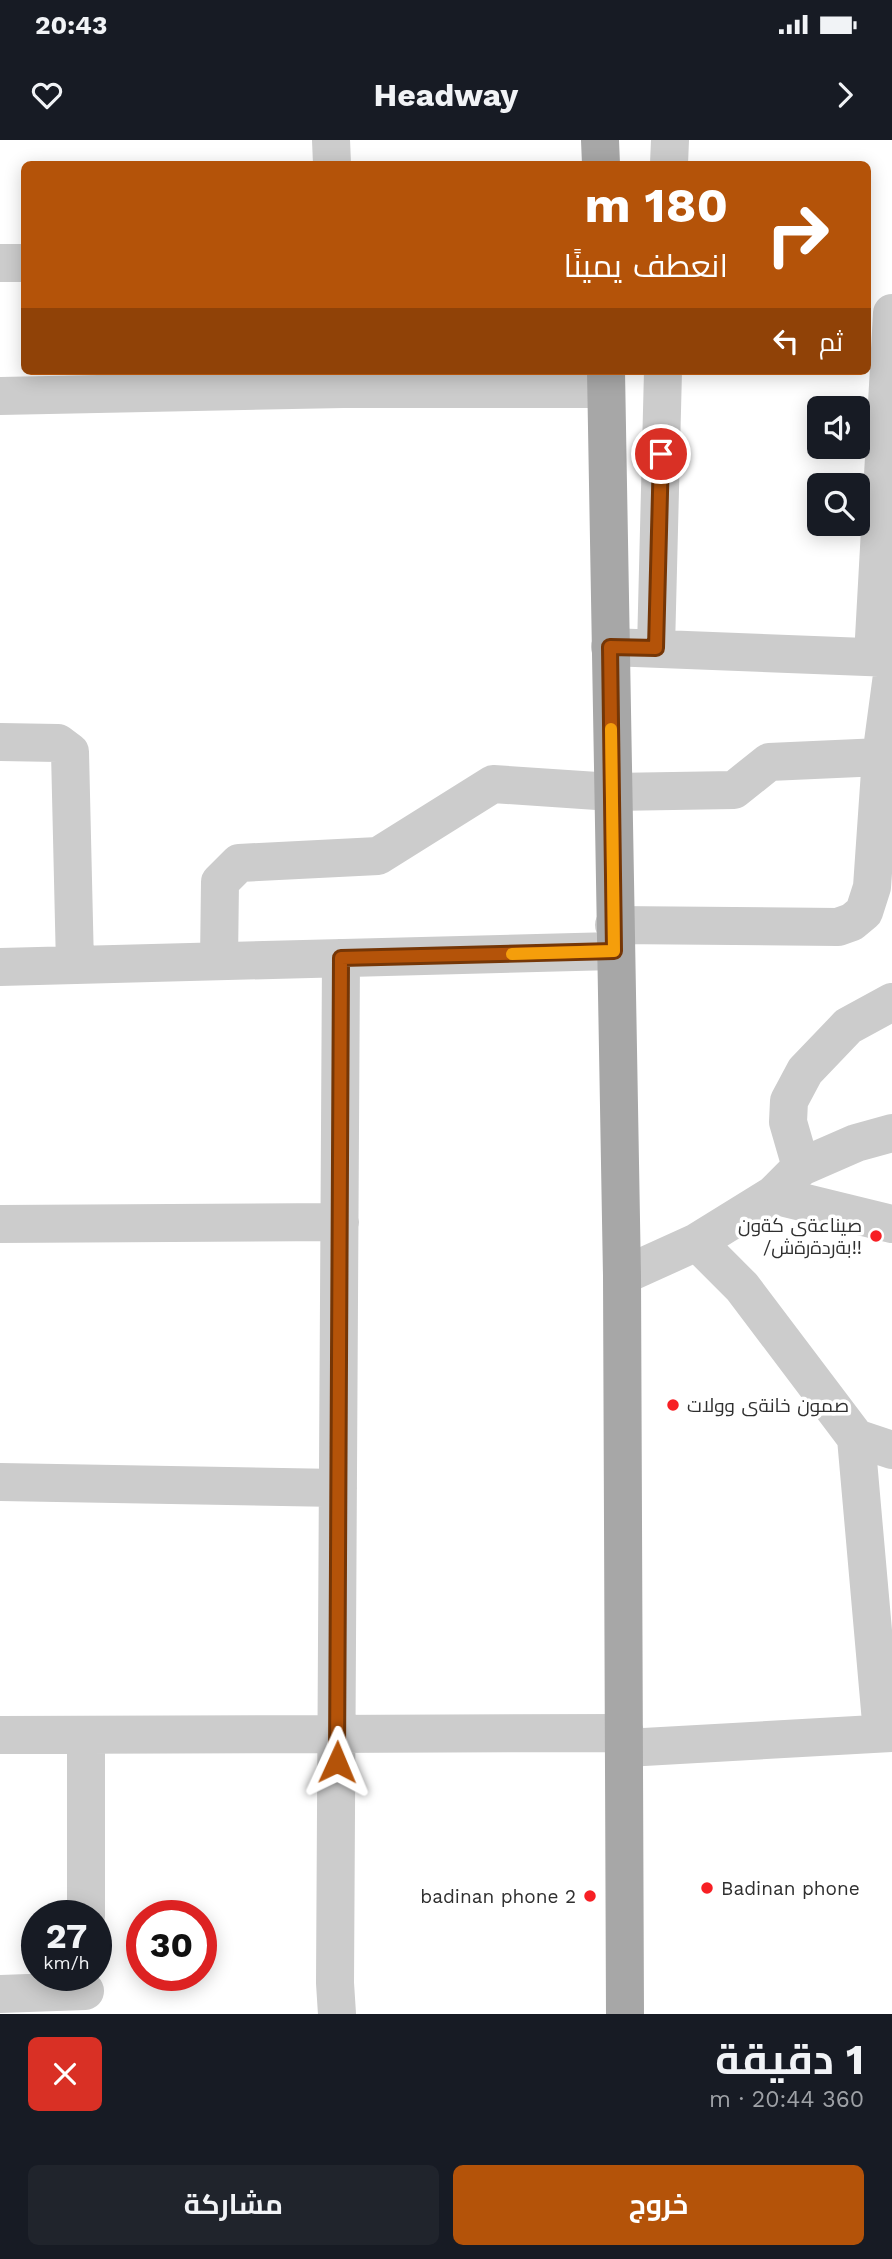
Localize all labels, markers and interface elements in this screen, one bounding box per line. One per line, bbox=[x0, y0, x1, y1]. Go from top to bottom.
text: 20:43 bbox=[35, 10, 107, 40]
icon: heart bbox=[28, 76, 66, 114]
text: Headway bbox=[374, 76, 518, 114]
icon: forward bbox=[826, 76, 864, 114]
text: 180 m bbox=[584, 176, 728, 234]
icon: right bbox=[752, 189, 843, 280]
text: انعطف يمينًا bbox=[563, 247, 728, 285]
icon: left bbox=[767, 322, 805, 360]
text: ثم bbox=[819, 327, 843, 357]
map controls bbox=[807, 396, 870, 536]
button: sound bbox=[807, 396, 870, 459]
pin bbox=[631, 424, 691, 484]
icon: arrive bbox=[642, 435, 680, 473]
button: search bbox=[807, 473, 870, 536]
place label: صيناعةى كةون /بةردةرةش!! bbox=[738, 1214, 862, 1259]
marker: صيناعةى كةون /بةردةرةش!! bbox=[868, 1228, 884, 1244]
place label: صمون خانةی وولات bbox=[687, 1394, 849, 1417]
marker: صمون خانةی وولات bbox=[665, 1397, 681, 1413]
position arrow bbox=[300, 1725, 374, 1799]
place label: Badinan phone bbox=[721, 1877, 860, 1900]
marker: Badinan phone bbox=[699, 1880, 715, 1896]
place label: badinan phone 2 bbox=[420, 1885, 576, 1908]
marker: badinan phone 2 bbox=[582, 1888, 598, 1904]
speed limit sign: 30 bbox=[126, 1900, 217, 1991]
text: 27 bbox=[46, 1915, 87, 1957]
text: km/h bbox=[43, 1952, 90, 1973]
text: 1 دقيقة bbox=[715, 2035, 864, 2084]
button: close bbox=[28, 2037, 102, 2111]
text: 360 m · 20:44 bbox=[709, 2086, 864, 2113]
button: مشاركة bbox=[28, 2165, 439, 2245]
button: خروج bbox=[453, 2165, 864, 2245]

